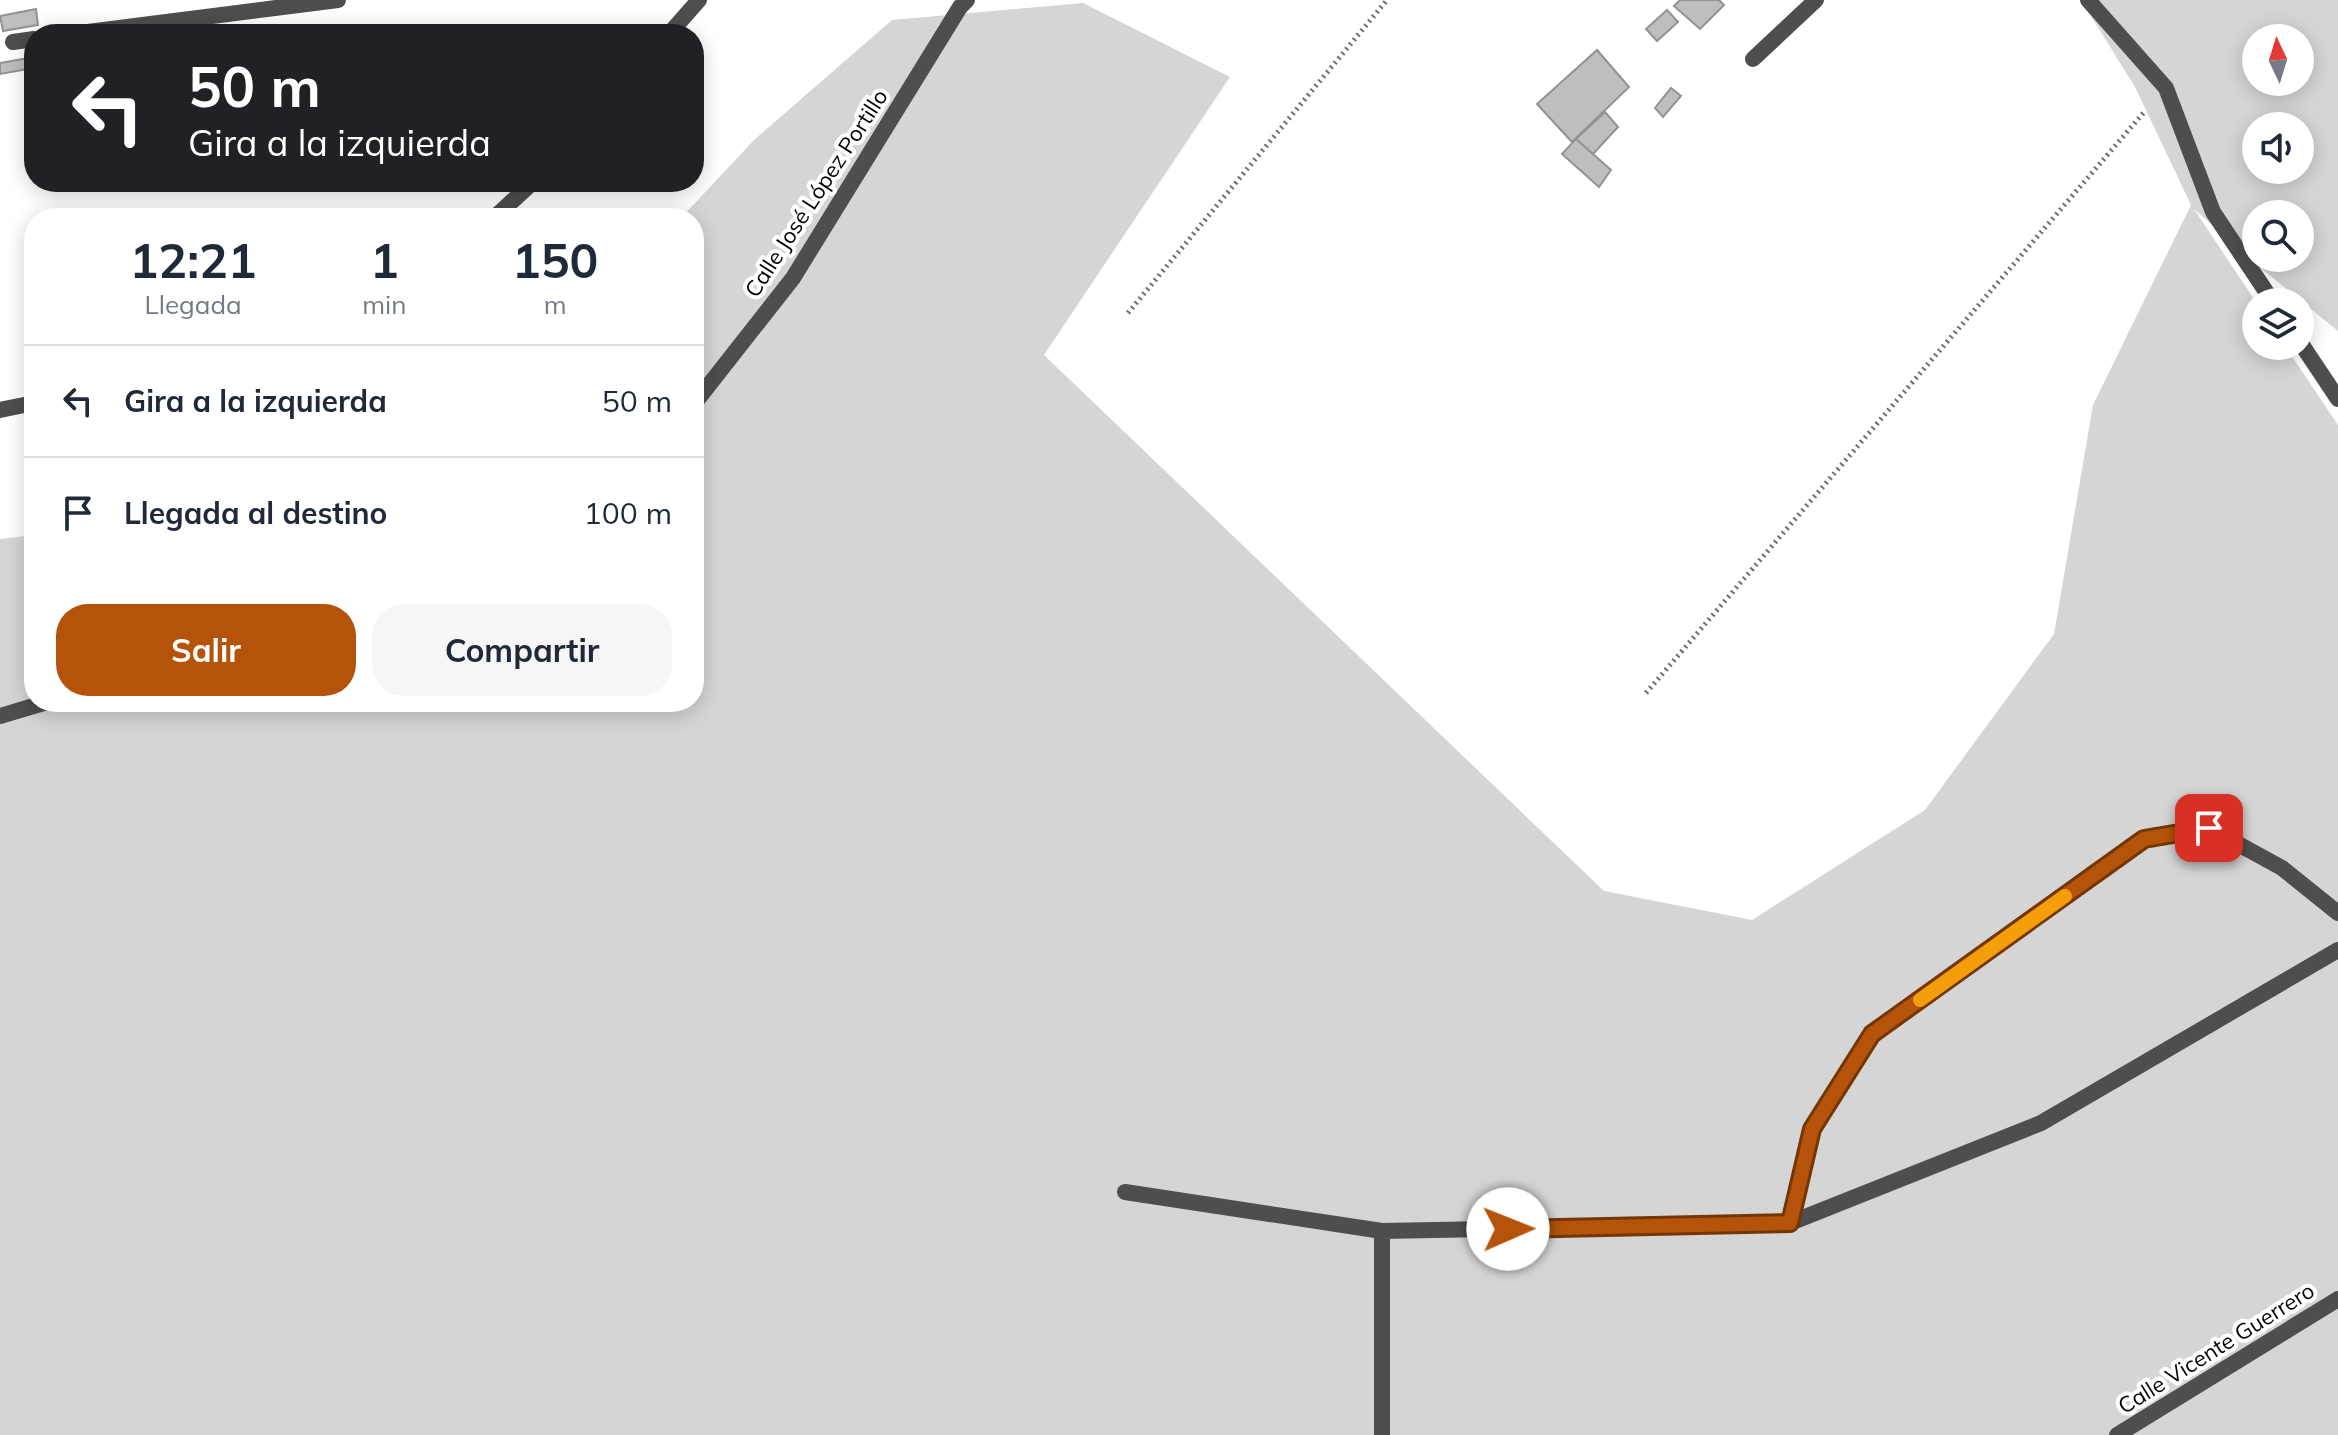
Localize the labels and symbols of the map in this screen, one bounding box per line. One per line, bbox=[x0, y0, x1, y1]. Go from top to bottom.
north arrow bbox=[2242, 24, 2314, 96]
street label: Calle José López Portillo bbox=[738, 84, 894, 302]
pin bbox=[2175, 794, 2243, 862]
position arrow bbox=[1466, 1187, 1550, 1271]
street label: Calle Vicente Guerrero bbox=[2113, 1276, 2319, 1420]

